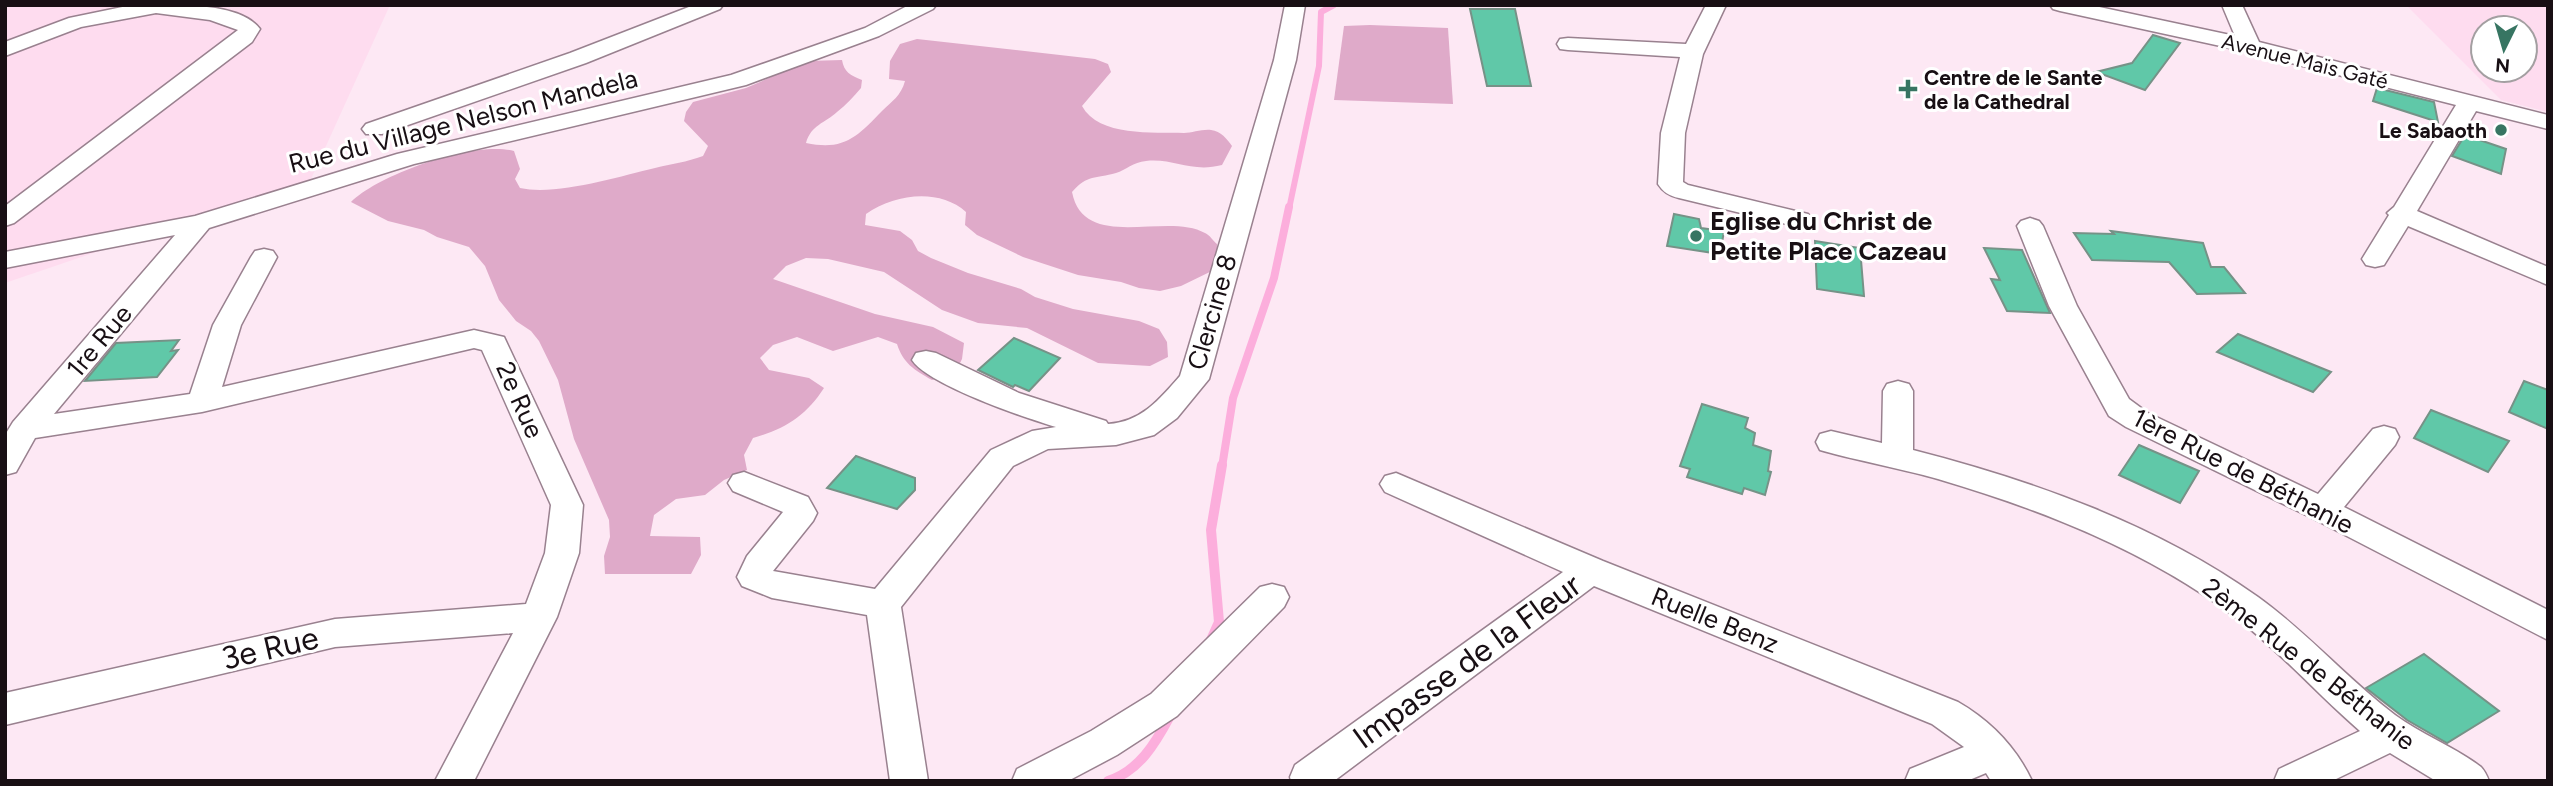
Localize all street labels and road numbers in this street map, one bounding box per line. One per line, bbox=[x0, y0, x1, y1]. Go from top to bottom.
street label: Avenue Maïs Gaté bbox=[2219, 28, 2391, 94]
street label: Rue du Village Nelson Mandela bbox=[285, 62, 641, 180]
street label: Clercine 8 bbox=[1180, 251, 1244, 373]
street label: 1re Rue bbox=[59, 298, 139, 384]
street label: 2e Rue bbox=[489, 357, 551, 443]
street label: 1ère Rue de Béthanie bbox=[2127, 401, 2359, 541]
street label: Impasse de la Fleur bbox=[1346, 566, 1588, 756]
street label: 2ème Rue de Béthanie bbox=[2196, 571, 2422, 757]
street label: Ruelle Benz bbox=[1647, 580, 1783, 660]
street label: 3e Rue bbox=[218, 618, 322, 678]

